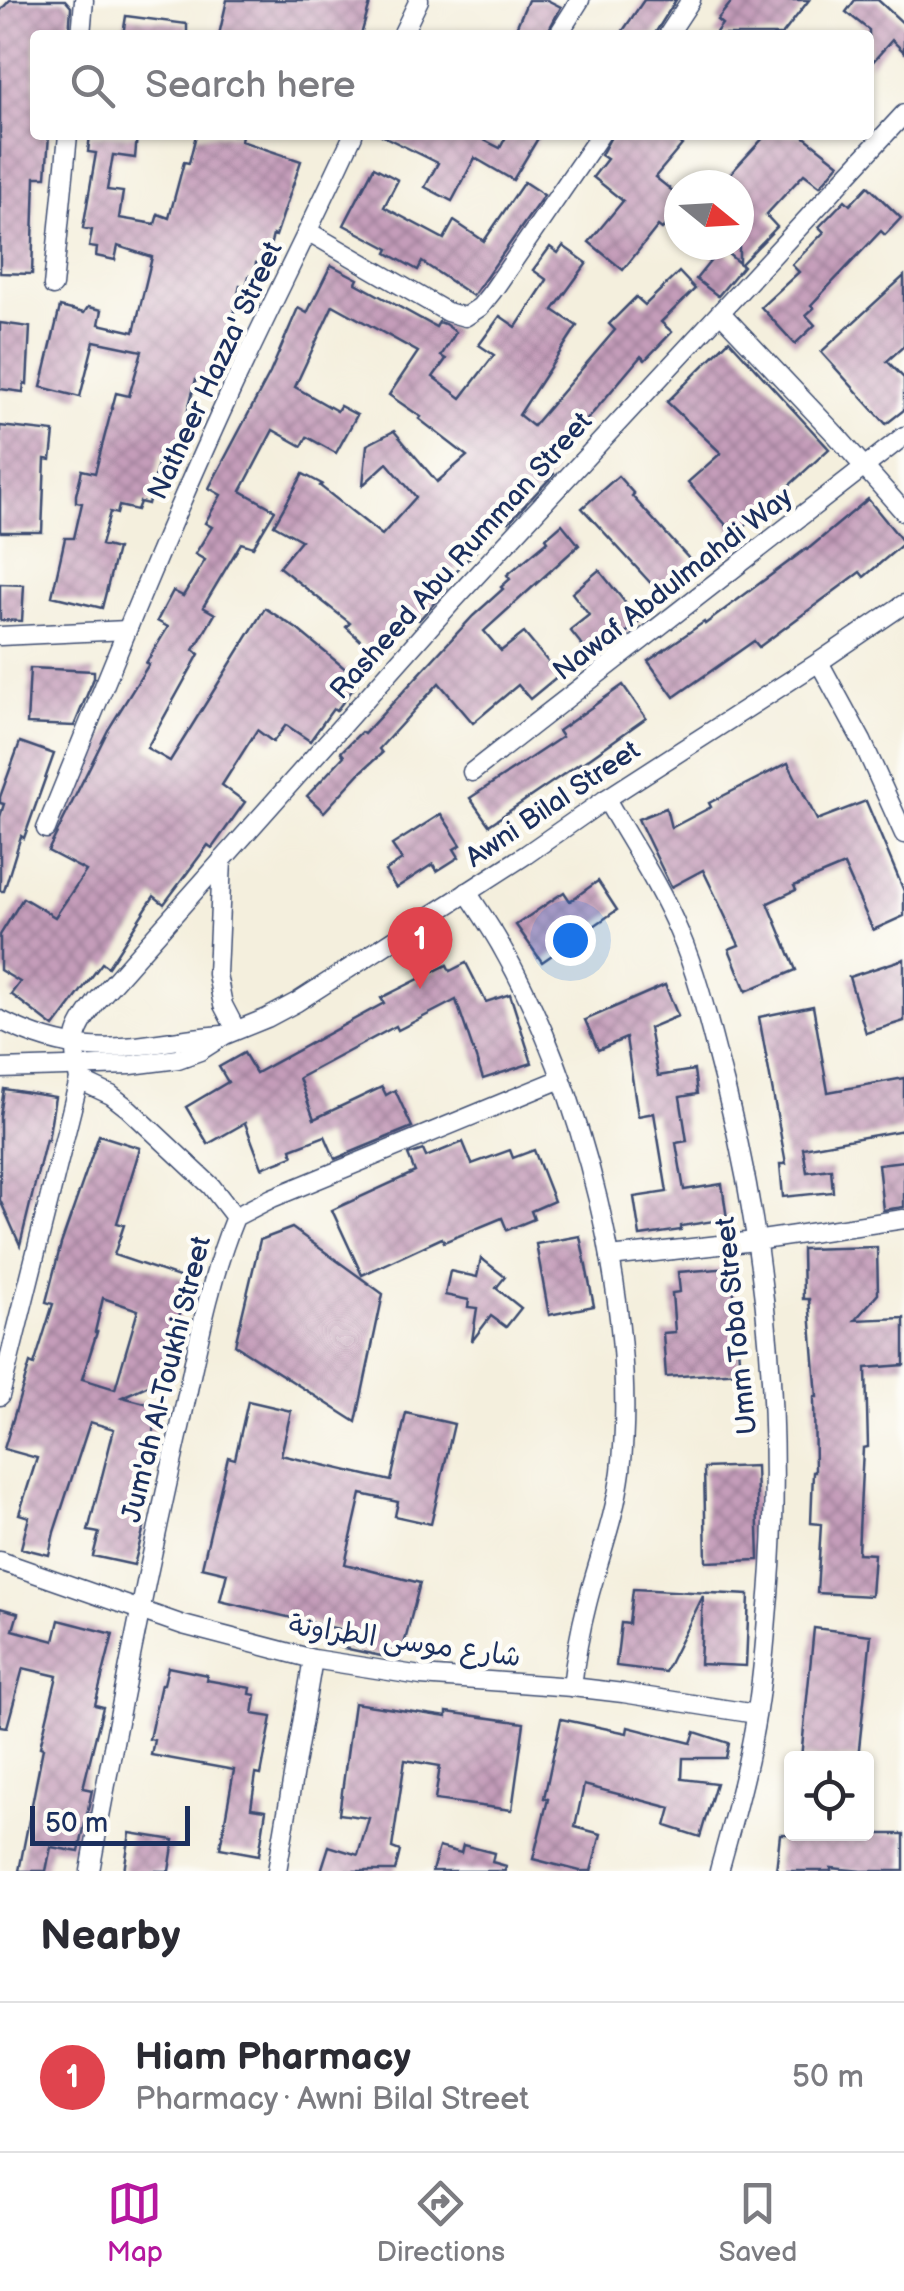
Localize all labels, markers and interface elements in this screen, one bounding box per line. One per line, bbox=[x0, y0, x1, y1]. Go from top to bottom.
search box bbox=[30, 30, 874, 140]
icon: search bbox=[65, 58, 120, 113]
text: Search here bbox=[145, 63, 356, 108]
north arrow bbox=[664, 170, 754, 260]
street label: Natheer Hazza' Street bbox=[141, 236, 290, 505]
street label: Rasheed Abu Rumman Street bbox=[323, 405, 599, 706]
street label: Nawaf Abdulmahdi Way bbox=[547, 480, 799, 688]
street label: Awni Bilal Street bbox=[459, 734, 647, 875]
pin: 1 bbox=[388, 906, 452, 989]
your location bbox=[545, 915, 596, 966]
street label: Umm Toba Street bbox=[709, 1215, 764, 1436]
street label: Jum'ah Al-Toukhi Street bbox=[115, 1233, 218, 1526]
street label: شارع موسى الطراونة bbox=[286, 1609, 523, 1676]
map controls bbox=[784, 1751, 874, 1841]
button: locate bbox=[784, 1751, 874, 1841]
scale bar bbox=[30, 1801, 190, 1846]
text: 50 m bbox=[45, 1807, 108, 1840]
text: Nearby bbox=[40, 1911, 180, 1962]
text: Hiam Pharmacy bbox=[135, 2035, 411, 2080]
text: 1 bbox=[66, 2058, 79, 2097]
text: 50 m bbox=[792, 2058, 864, 2097]
text: Pharmacy · Awni Bilal Street bbox=[135, 2080, 529, 2119]
tab: Map bbox=[107, 2176, 163, 2269]
tab: Directions bbox=[376, 2176, 505, 2269]
tab: Saved bbox=[719, 2176, 797, 2269]

